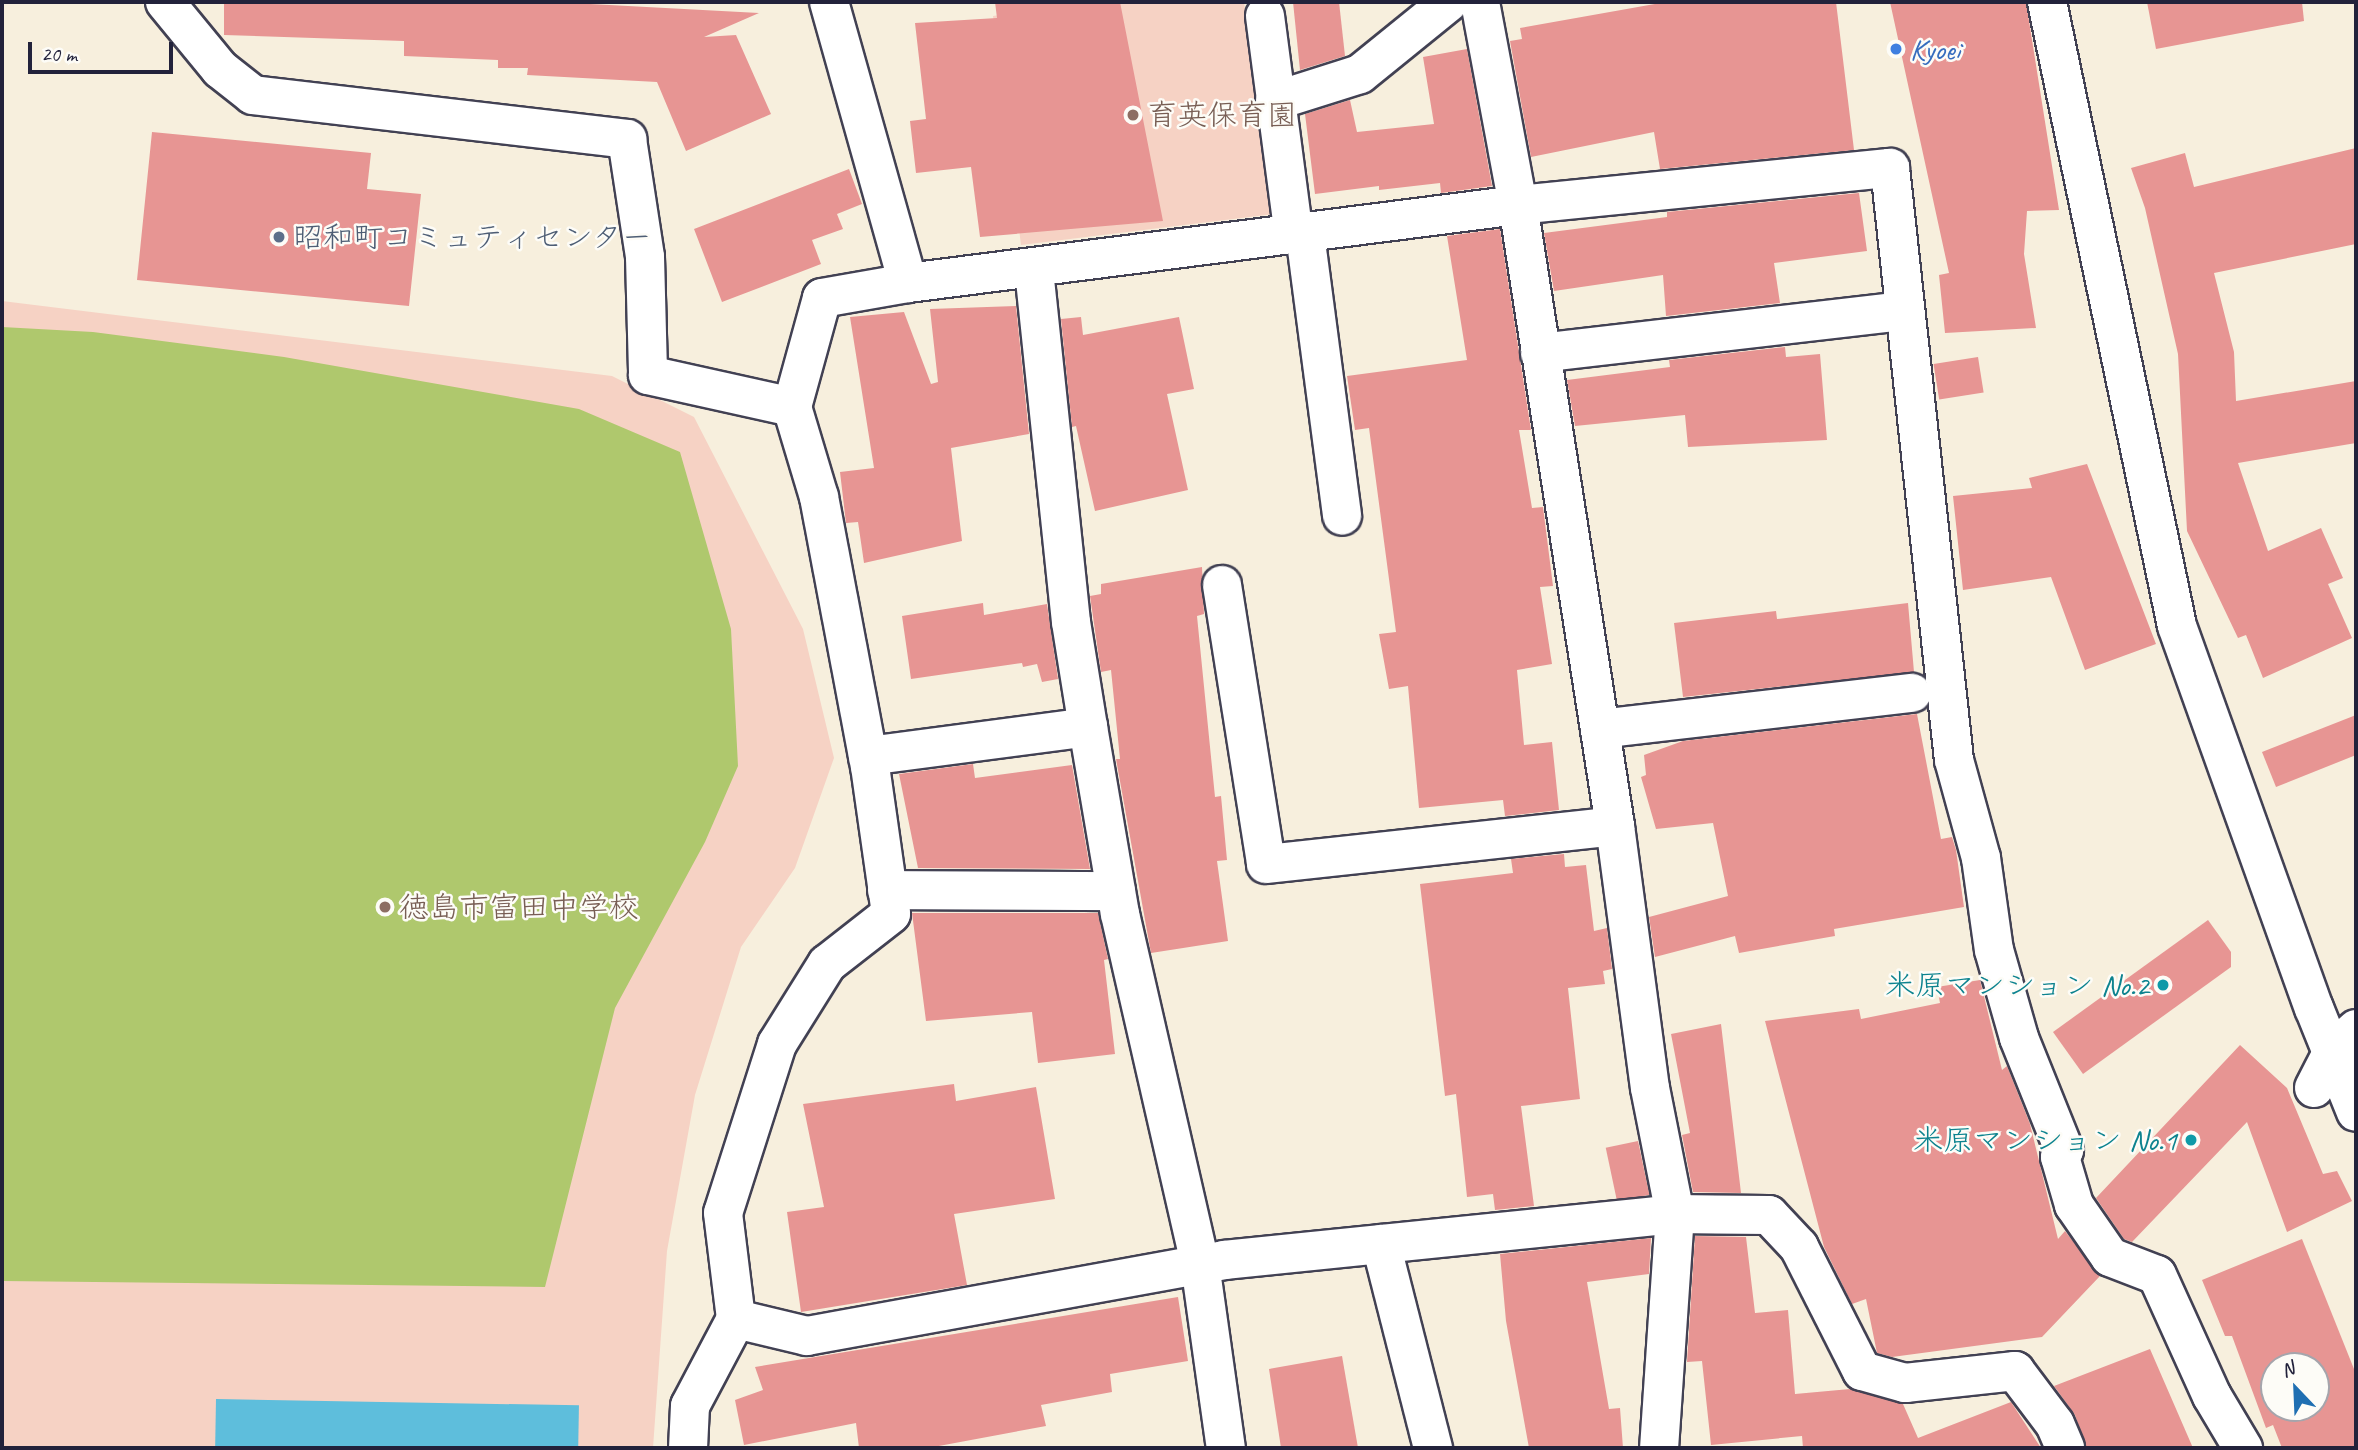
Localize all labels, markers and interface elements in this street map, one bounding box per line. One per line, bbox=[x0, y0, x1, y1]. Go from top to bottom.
scale bar bbox=[32, 28, 177, 72]
place label: Kyoei bbox=[1910, 31, 1960, 67]
text: 20 m bbox=[41, 41, 77, 67]
marker: Kyoei bbox=[1888, 41, 1904, 57]
place label: 育英保育園 bbox=[1147, 97, 1297, 133]
marker: 育英保育園 bbox=[1125, 107, 1141, 123]
place label: 昭和町コミュティセンター bbox=[293, 219, 653, 255]
marker: 昭和町コミュティセンター bbox=[271, 229, 287, 245]
place label: 徳島市富田中学校 bbox=[399, 889, 639, 925]
marker: 徳島市富田中学校 bbox=[377, 899, 393, 915]
place label: 米原マンション No.2 bbox=[1884, 967, 2149, 1003]
marker: 米原マンション No.2 bbox=[2155, 977, 2171, 993]
place label: 米原マンション No.1 bbox=[1912, 1122, 2177, 1158]
marker: 米原マンション No.1 bbox=[2183, 1132, 2199, 1148]
north arrow bbox=[2260, 1352, 2330, 1422]
text: N bbox=[2277, 1356, 2298, 1383]

